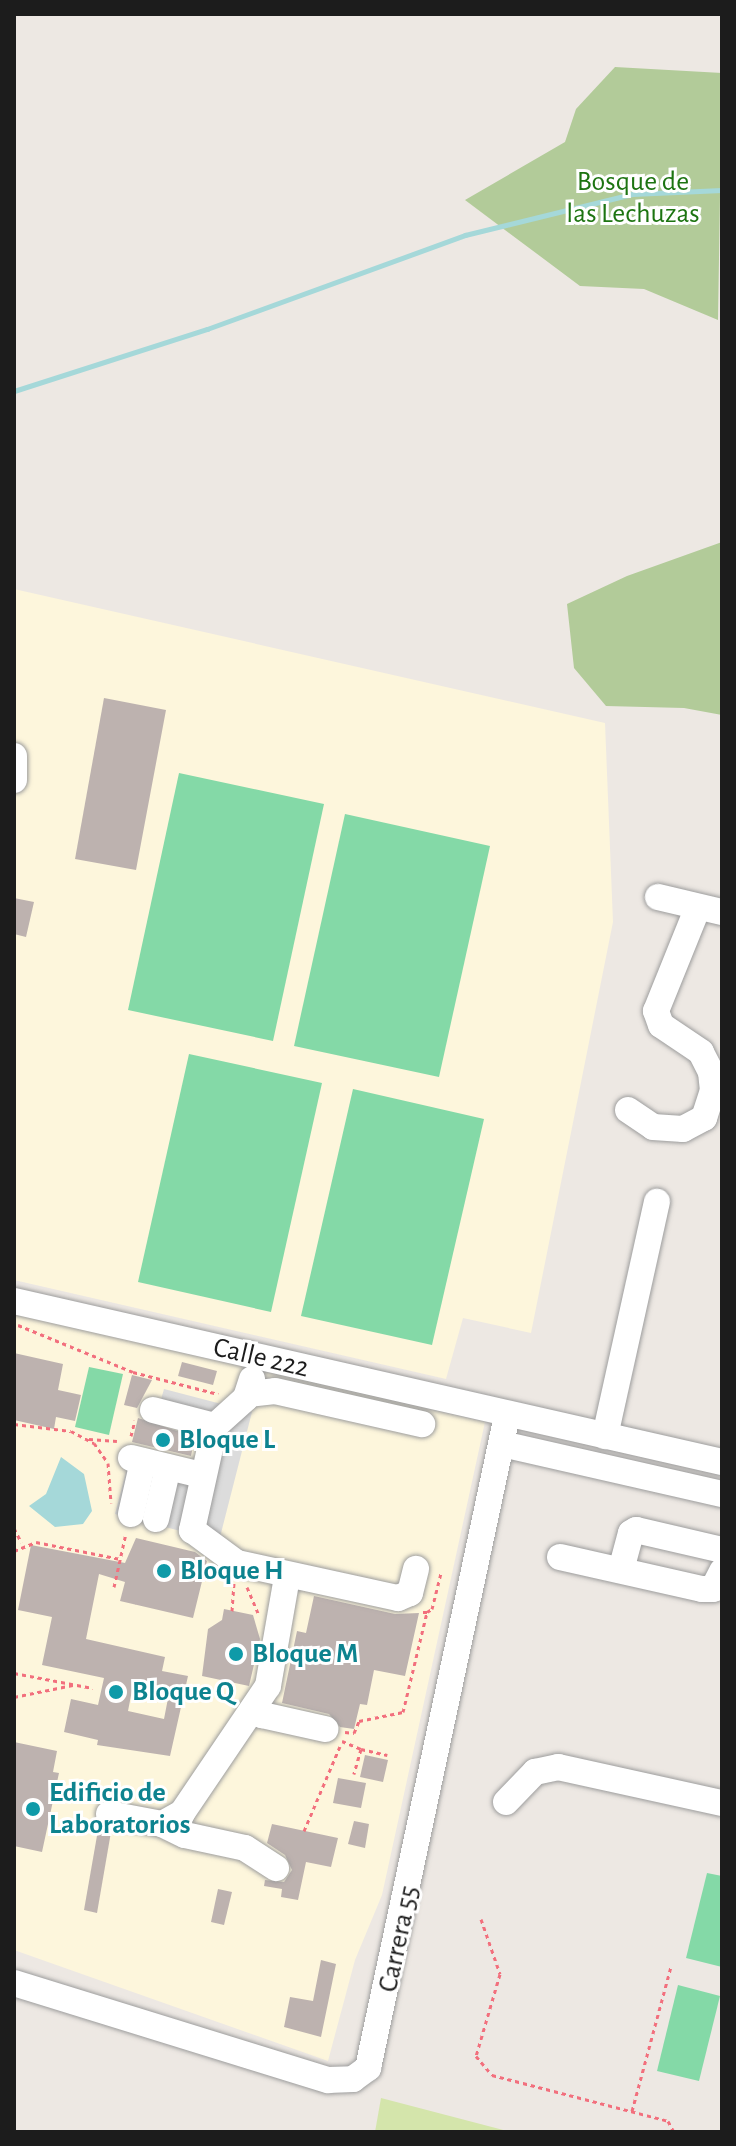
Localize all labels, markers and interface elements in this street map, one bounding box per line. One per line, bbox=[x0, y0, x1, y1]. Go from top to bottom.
park label: Bosque de las Lechuzas bbox=[566, 165, 700, 231]
street label: Calle 222 bbox=[210, 1331, 312, 1385]
place label: Bloque L bbox=[179, 1423, 275, 1457]
marker: Bloque L bbox=[154, 1431, 172, 1449]
place label: Bloque H bbox=[180, 1554, 283, 1588]
marker: Bloque H bbox=[155, 1562, 173, 1580]
place label: Bloque M bbox=[252, 1637, 358, 1671]
marker: Bloque M bbox=[227, 1645, 245, 1663]
place label: Bloque Q bbox=[132, 1675, 234, 1709]
marker: Bloque Q bbox=[107, 1683, 125, 1701]
place label: Edificio de Laboratorios bbox=[49, 1776, 190, 1842]
marker: Edificio de Laboratorios bbox=[24, 1800, 42, 1818]
street label: Carrera 55 bbox=[371, 1883, 427, 1995]

